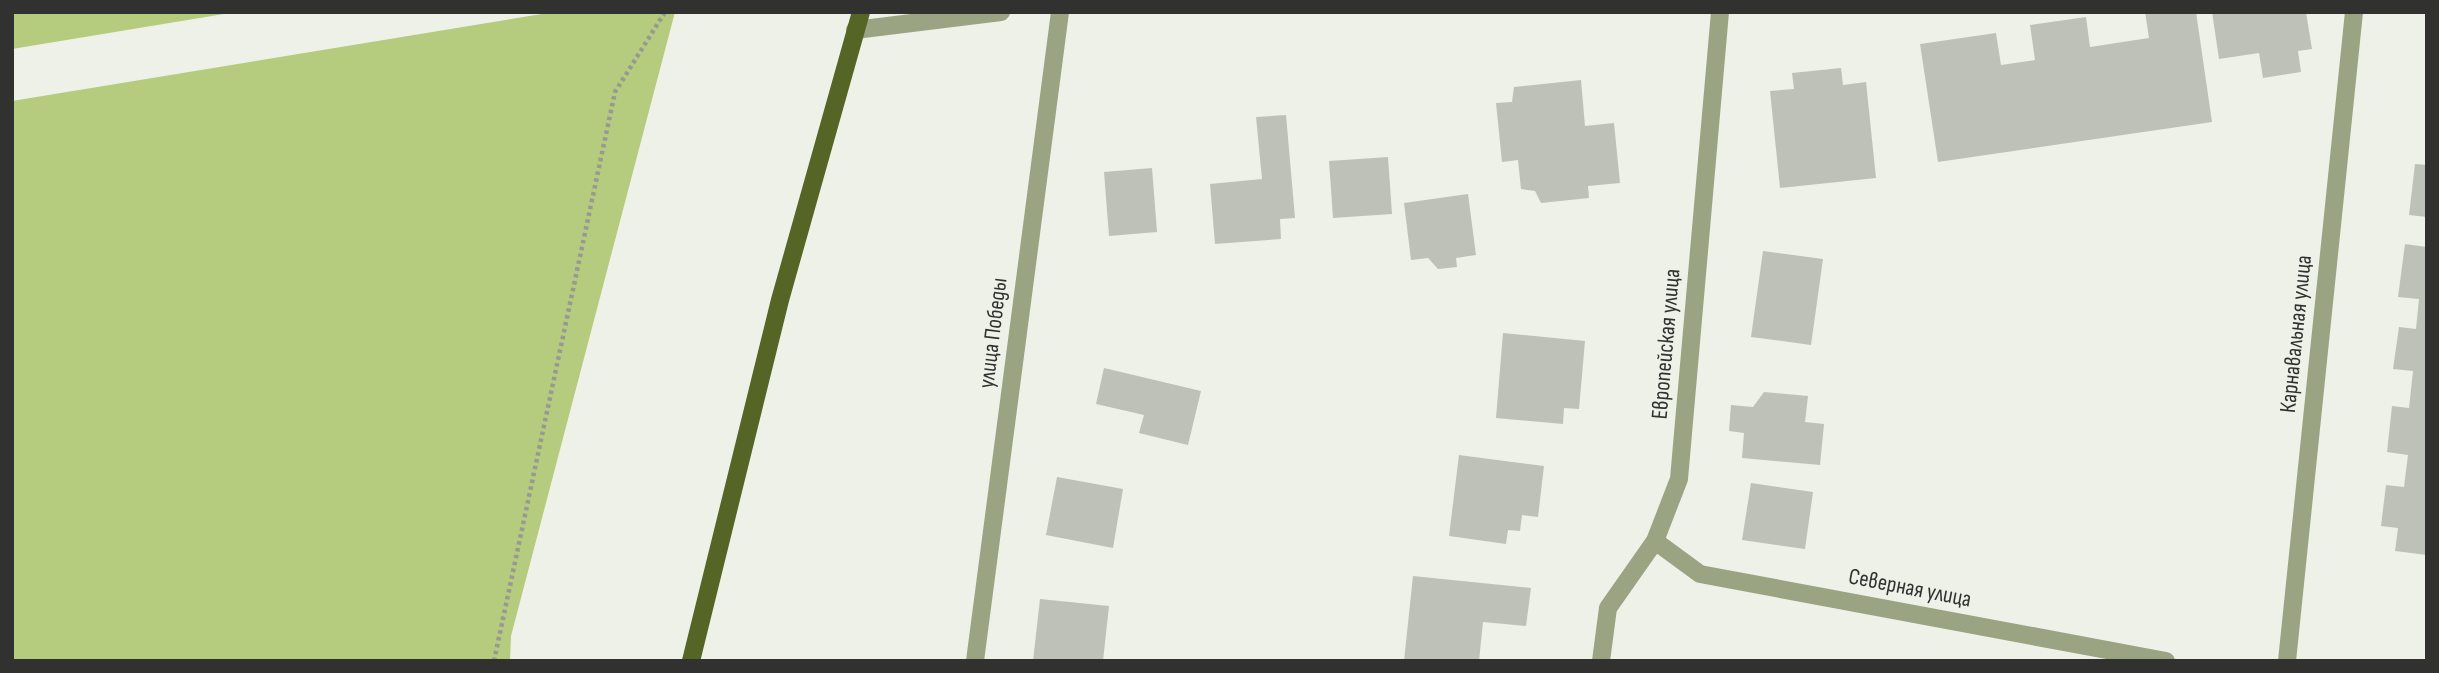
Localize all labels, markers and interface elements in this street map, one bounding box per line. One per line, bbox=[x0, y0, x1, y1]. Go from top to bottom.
street label: Карнавальная улица bbox=[2274, 254, 2318, 414]
street label: Европейская улица bbox=[1645, 268, 1687, 420]
street label: улица Победы bbox=[972, 276, 1014, 390]
street label: Северная улица bbox=[1846, 562, 1974, 614]

